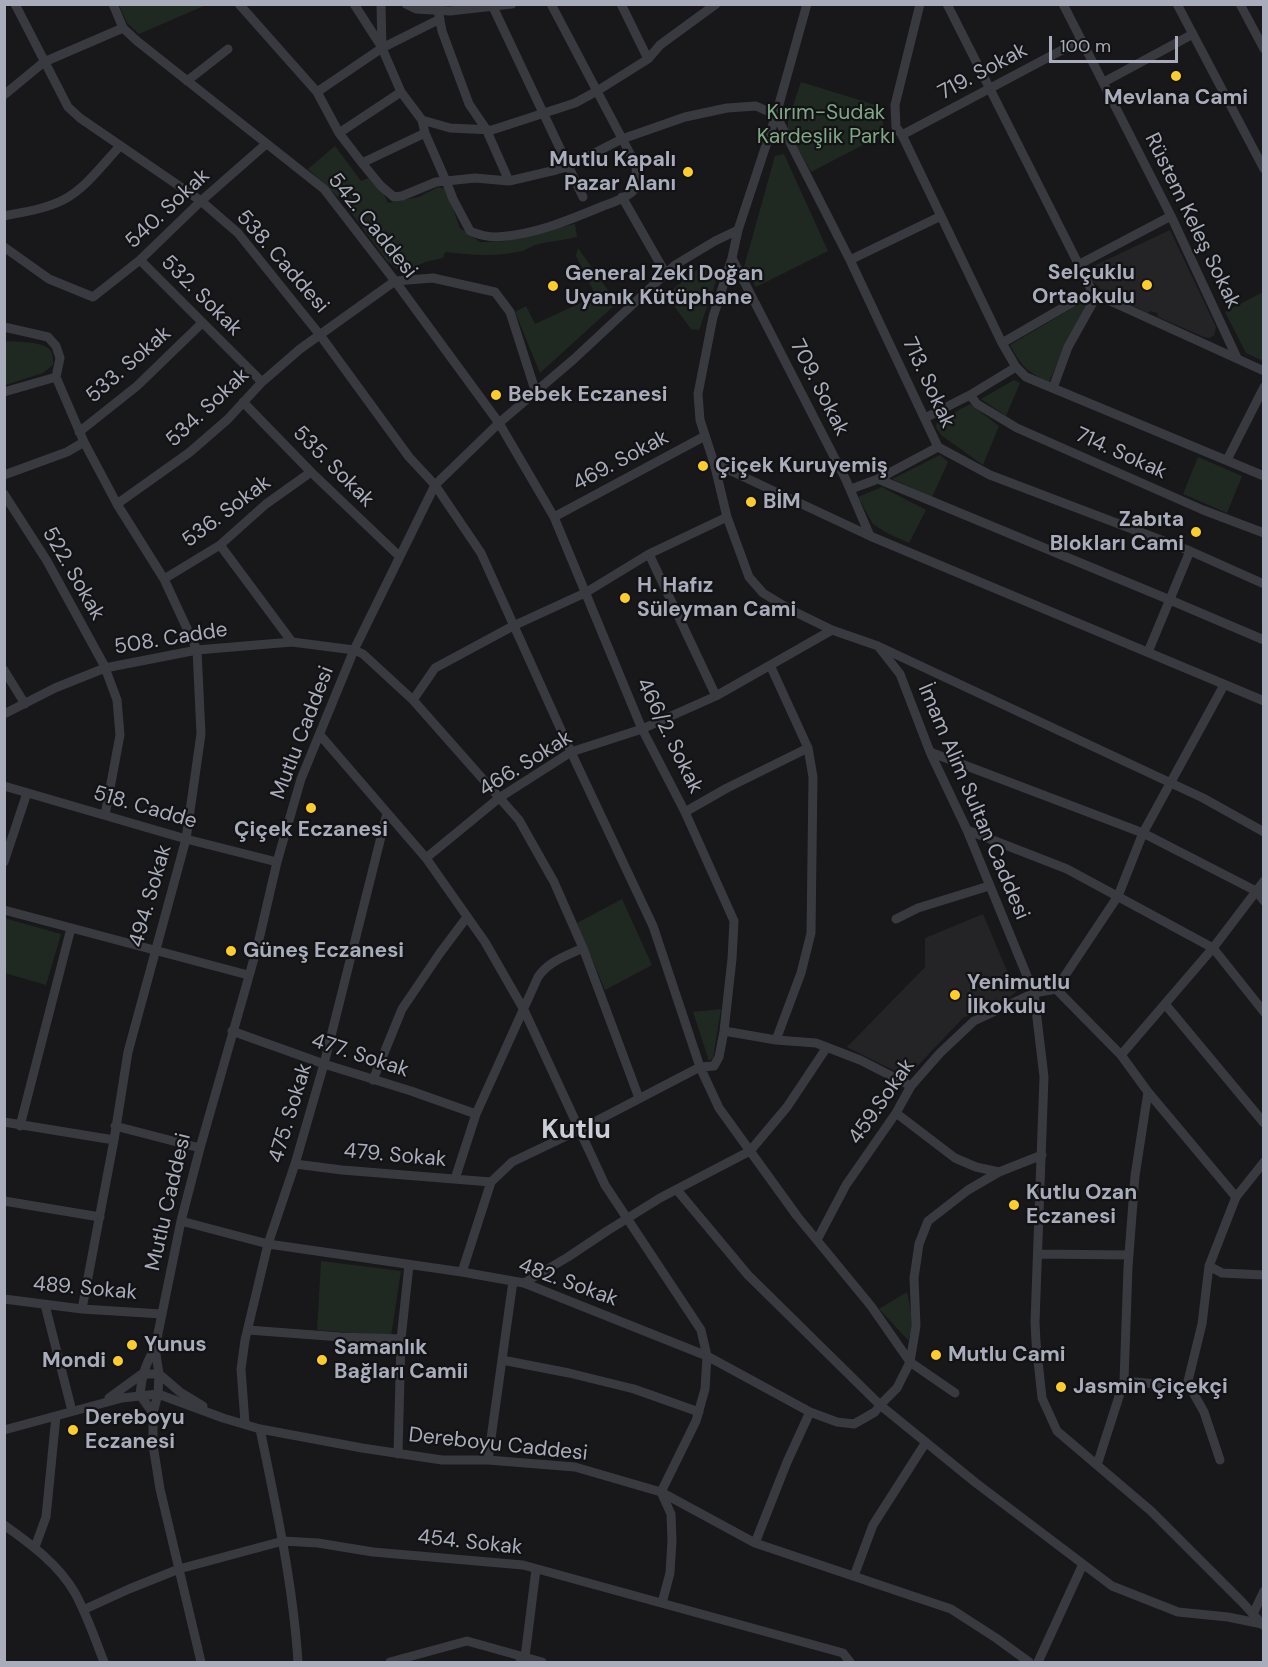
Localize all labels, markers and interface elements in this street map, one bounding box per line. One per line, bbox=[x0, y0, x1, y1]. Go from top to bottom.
scale bar bbox=[1052, 24, 1181, 62]
text: 100 m bbox=[1060, 34, 1111, 58]
street label: 719. Sokak bbox=[934, 38, 1032, 106]
marker: Mevlana Cami bbox=[1169, 69, 1183, 83]
place label: Mevlana Cami bbox=[1104, 85, 1248, 111]
park label: Kırım-Sudak Kardeşlik Parkı bbox=[757, 100, 895, 150]
street label: Rüstem Keleş Sokak bbox=[1139, 129, 1245, 313]
place label: Mutlu Kapalı Pazar Alanı bbox=[549, 147, 676, 197]
street label: 540. Sokak bbox=[121, 164, 215, 254]
marker: Mutlu Kapalı Pazar Alanı bbox=[681, 165, 695, 179]
street label: 542. Caddesi bbox=[322, 168, 422, 284]
street label: 538. Caddesi bbox=[230, 205, 334, 319]
street label: 532. Sokak bbox=[155, 250, 247, 342]
place label: Selçuklu Ortaokulu bbox=[1032, 260, 1135, 310]
place label: General Zeki Doğan Uyanık Kütüphane bbox=[565, 261, 763, 311]
marker: Selçuklu Ortaokulu bbox=[1140, 278, 1154, 292]
marker: General Zeki Doğan Uyanık Kütüphane bbox=[546, 279, 560, 293]
street label: 533. Sokak bbox=[81, 321, 177, 409]
street label: 713. Sokak bbox=[896, 334, 960, 432]
street label: 709. Sokak bbox=[784, 336, 854, 440]
street label: 534. Sokak bbox=[161, 363, 255, 453]
place label: Bebek Eczanesi bbox=[508, 382, 668, 408]
marker: Bebek Eczanesi bbox=[489, 388, 503, 402]
street label: 535. Sokak bbox=[287, 421, 379, 513]
street label: 714. Sokak bbox=[1071, 423, 1171, 485]
street label: 469. Sokak bbox=[569, 425, 673, 497]
place label: Çiçek Kuruyemiş bbox=[715, 453, 888, 479]
marker: Çiçek Kuruyemiş bbox=[696, 459, 710, 473]
street label: 536. Sokak bbox=[178, 470, 276, 554]
place label: BİM bbox=[763, 489, 801, 515]
marker: BİM bbox=[744, 495, 758, 509]
place label: Zabıta Blokları Cami bbox=[1050, 507, 1184, 557]
street label: 522. Sokak bbox=[36, 523, 110, 625]
marker: Zabıta Blokları Cami bbox=[1189, 525, 1203, 539]
place label: H. Hafız Süleyman Cami bbox=[637, 573, 796, 623]
marker: H. Hafız Süleyman Cami bbox=[618, 591, 632, 605]
street label: 508. Cadde bbox=[113, 618, 229, 660]
street label: Mutlu Caddesi bbox=[266, 663, 340, 803]
street label: 466/2. Sokak bbox=[630, 674, 708, 798]
street label: İmam Alim Sultan Caddesi bbox=[912, 680, 1034, 924]
street label: 466. Sokak bbox=[475, 725, 577, 803]
street label: 518. Cadde bbox=[90, 781, 200, 835]
marker: Çiçek Eczanesi bbox=[304, 801, 318, 815]
place label: Çiçek Eczanesi bbox=[234, 817, 388, 843]
street label: 494. Sokak bbox=[124, 842, 178, 950]
place label: Güneş Eczanesi bbox=[243, 938, 404, 964]
marker: Güneş Eczanesi bbox=[224, 944, 238, 958]
place label: Yenimutlu İlkokulu bbox=[967, 970, 1070, 1020]
marker: Yenimutlu İlkokulu bbox=[948, 988, 962, 1002]
street label: 477. Sokak bbox=[308, 1028, 412, 1084]
street label: 459.Sokak bbox=[843, 1054, 921, 1150]
street label: 475. Sokak bbox=[264, 1060, 318, 1166]
district label: Kutlu bbox=[541, 1115, 611, 1147]
street label: Mutlu Caddesi bbox=[141, 1131, 197, 1273]
street label: 479. Sokak bbox=[343, 1139, 447, 1173]
place label: Kutlu Ozan Eczanesi bbox=[1026, 1180, 1137, 1230]
marker: Kutlu Ozan Eczanesi bbox=[1007, 1198, 1021, 1212]
street label: 482. Sokak bbox=[515, 1253, 621, 1313]
street label: 489. Sokak bbox=[32, 1272, 138, 1306]
place label: Yunus bbox=[144, 1332, 207, 1358]
place label: Samanlık Bağları Camii bbox=[334, 1335, 468, 1385]
marker: Yunus bbox=[125, 1338, 139, 1352]
place label: Mutlu Cami bbox=[948, 1342, 1065, 1368]
place label: Mondi bbox=[42, 1348, 106, 1374]
marker: Mutlu Cami bbox=[929, 1348, 943, 1362]
marker: Samanlık Bağları Camii bbox=[315, 1353, 329, 1367]
marker: Mondi bbox=[111, 1354, 125, 1368]
place label: Jasmin Çiçekçi bbox=[1073, 1374, 1228, 1400]
marker: Jasmin Çiçekçi bbox=[1054, 1380, 1068, 1394]
place label: Dereboyu Eczanesi bbox=[85, 1405, 185, 1455]
marker: Dereboyu Eczanesi bbox=[66, 1423, 80, 1437]
street label: Dereboyu Caddesi bbox=[407, 1423, 589, 1467]
street label: 454. Sokak bbox=[416, 1525, 524, 1561]

